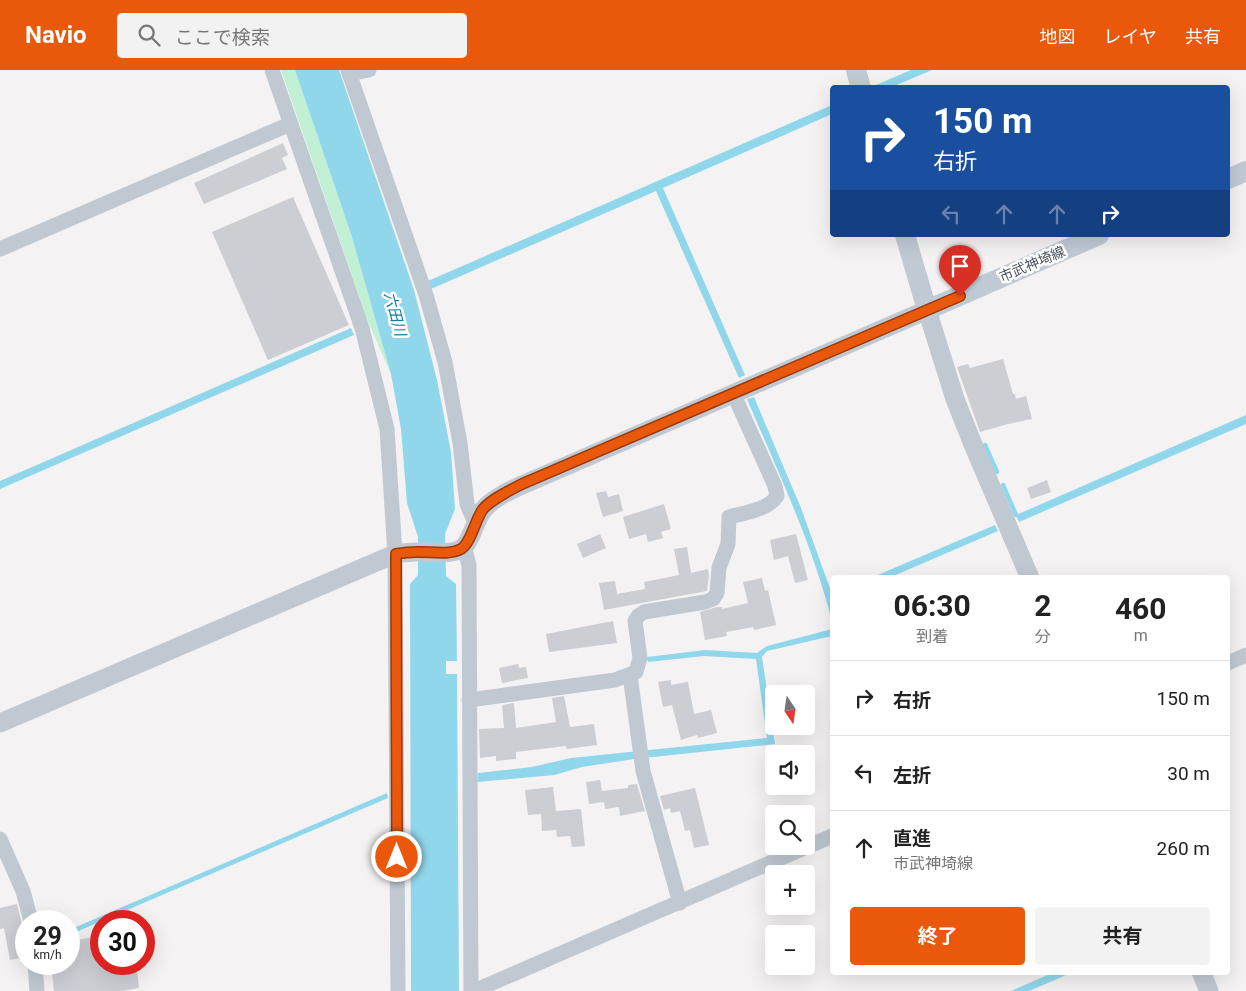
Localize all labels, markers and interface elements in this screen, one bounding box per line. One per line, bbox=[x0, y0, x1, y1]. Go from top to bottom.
search box bbox=[117, 13, 467, 58]
text: Navio bbox=[25, 21, 87, 49]
icon: search bbox=[135, 21, 163, 49]
text: ここで検索 bbox=[175, 26, 270, 49]
text: 地図 bbox=[1040, 26, 1076, 47]
text: レイヤ bbox=[1104, 26, 1157, 47]
text: 共有 bbox=[1185, 26, 1221, 47]
text: 150 m bbox=[933, 101, 1032, 142]
icon: right bbox=[850, 105, 915, 170]
text: 右折 bbox=[933, 149, 977, 174]
icon: left bbox=[937, 200, 965, 228]
icon: ahead bbox=[990, 200, 1018, 228]
icon: ahead bbox=[1043, 200, 1071, 228]
icon: right bbox=[1096, 200, 1124, 228]
street label: 市武神埼線 bbox=[997, 243, 1067, 285]
pin bbox=[939, 245, 981, 296]
icon: arrive bbox=[946, 252, 974, 280]
water label: 六田川 bbox=[380, 290, 410, 340]
text: 06:30 bbox=[893, 588, 971, 623]
text: 2 bbox=[1034, 588, 1051, 623]
text: 460 bbox=[1115, 591, 1167, 626]
text: m bbox=[1134, 626, 1148, 645]
text: 到着 bbox=[916, 627, 948, 646]
text: 分 bbox=[1035, 627, 1051, 646]
icon: right bbox=[850, 684, 878, 712]
north arrow bbox=[765, 685, 815, 735]
map controls bbox=[765, 685, 815, 975]
text: 150 m bbox=[1157, 687, 1210, 710]
text: 右折 bbox=[893, 689, 931, 712]
button: sound bbox=[765, 745, 815, 795]
icon: left bbox=[850, 759, 878, 787]
text: 30 m bbox=[1167, 762, 1210, 785]
text: 左折 bbox=[893, 764, 931, 787]
button: search bbox=[765, 805, 815, 855]
text: 直進 bbox=[893, 827, 931, 850]
position arrow bbox=[370, 830, 422, 882]
icon: ahead bbox=[850, 834, 878, 862]
text: 260 m bbox=[1157, 837, 1210, 860]
text: 市武神埼線 bbox=[893, 854, 973, 873]
button: + bbox=[765, 865, 815, 915]
button: 終了 bbox=[850, 907, 1025, 965]
button: 共有 bbox=[1035, 907, 1210, 965]
speed limit sign: 30 bbox=[90, 910, 155, 975]
text: 29 bbox=[33, 922, 62, 951]
button: − bbox=[765, 925, 815, 975]
text: km/h bbox=[33, 948, 62, 962]

